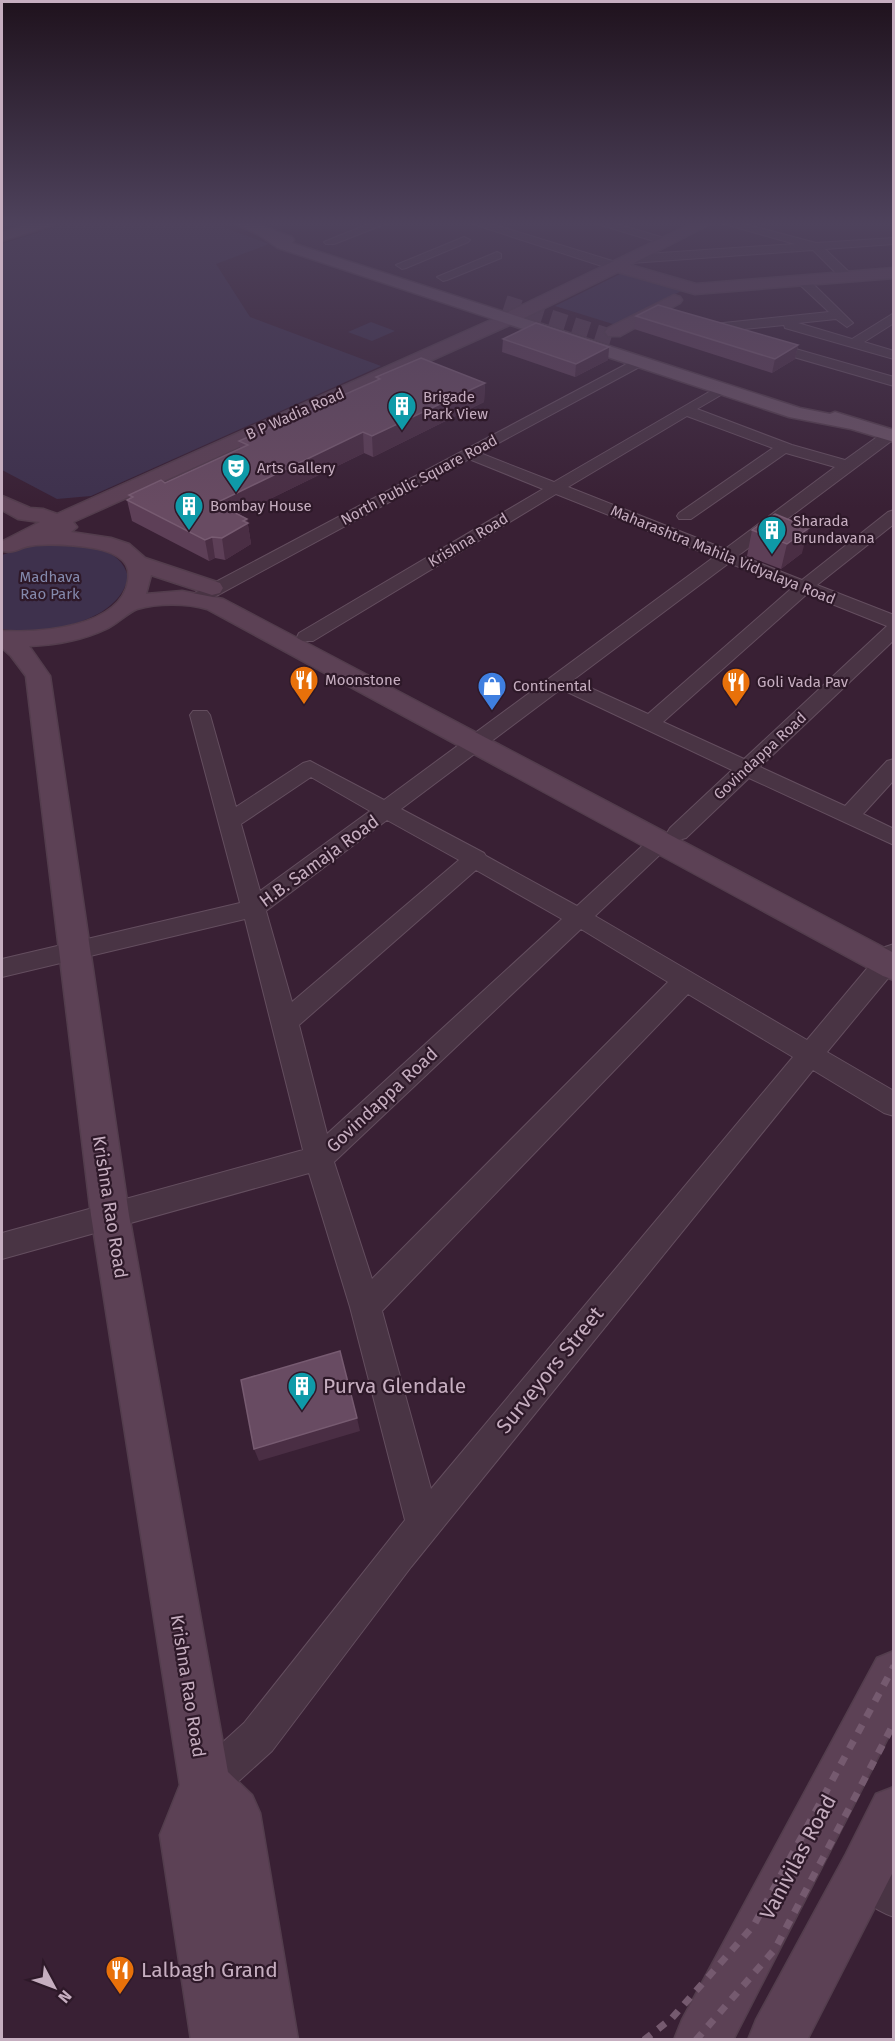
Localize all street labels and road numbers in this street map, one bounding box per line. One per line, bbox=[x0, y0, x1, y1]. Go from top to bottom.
street label: B P Wadia Road bbox=[243, 384, 347, 444]
street label: North Public Square Road bbox=[338, 431, 500, 529]
street label: Maharashtra Mahila Vidyalaya Road bbox=[608, 502, 838, 608]
street label: Krishna Road bbox=[425, 509, 511, 571]
street label: Govindappa Road bbox=[710, 708, 810, 804]
street label: H.B. Samaja Road bbox=[255, 810, 383, 912]
street label: Govindappa Road bbox=[322, 1043, 442, 1157]
street label: Krishna Rao Road bbox=[88, 1134, 132, 1280]
street label: Surveyors Street bbox=[491, 1301, 609, 1439]
street label: Krishna Rao Road bbox=[166, 1613, 210, 1759]
street label: Vanivilas Road bbox=[754, 1790, 842, 1924]

